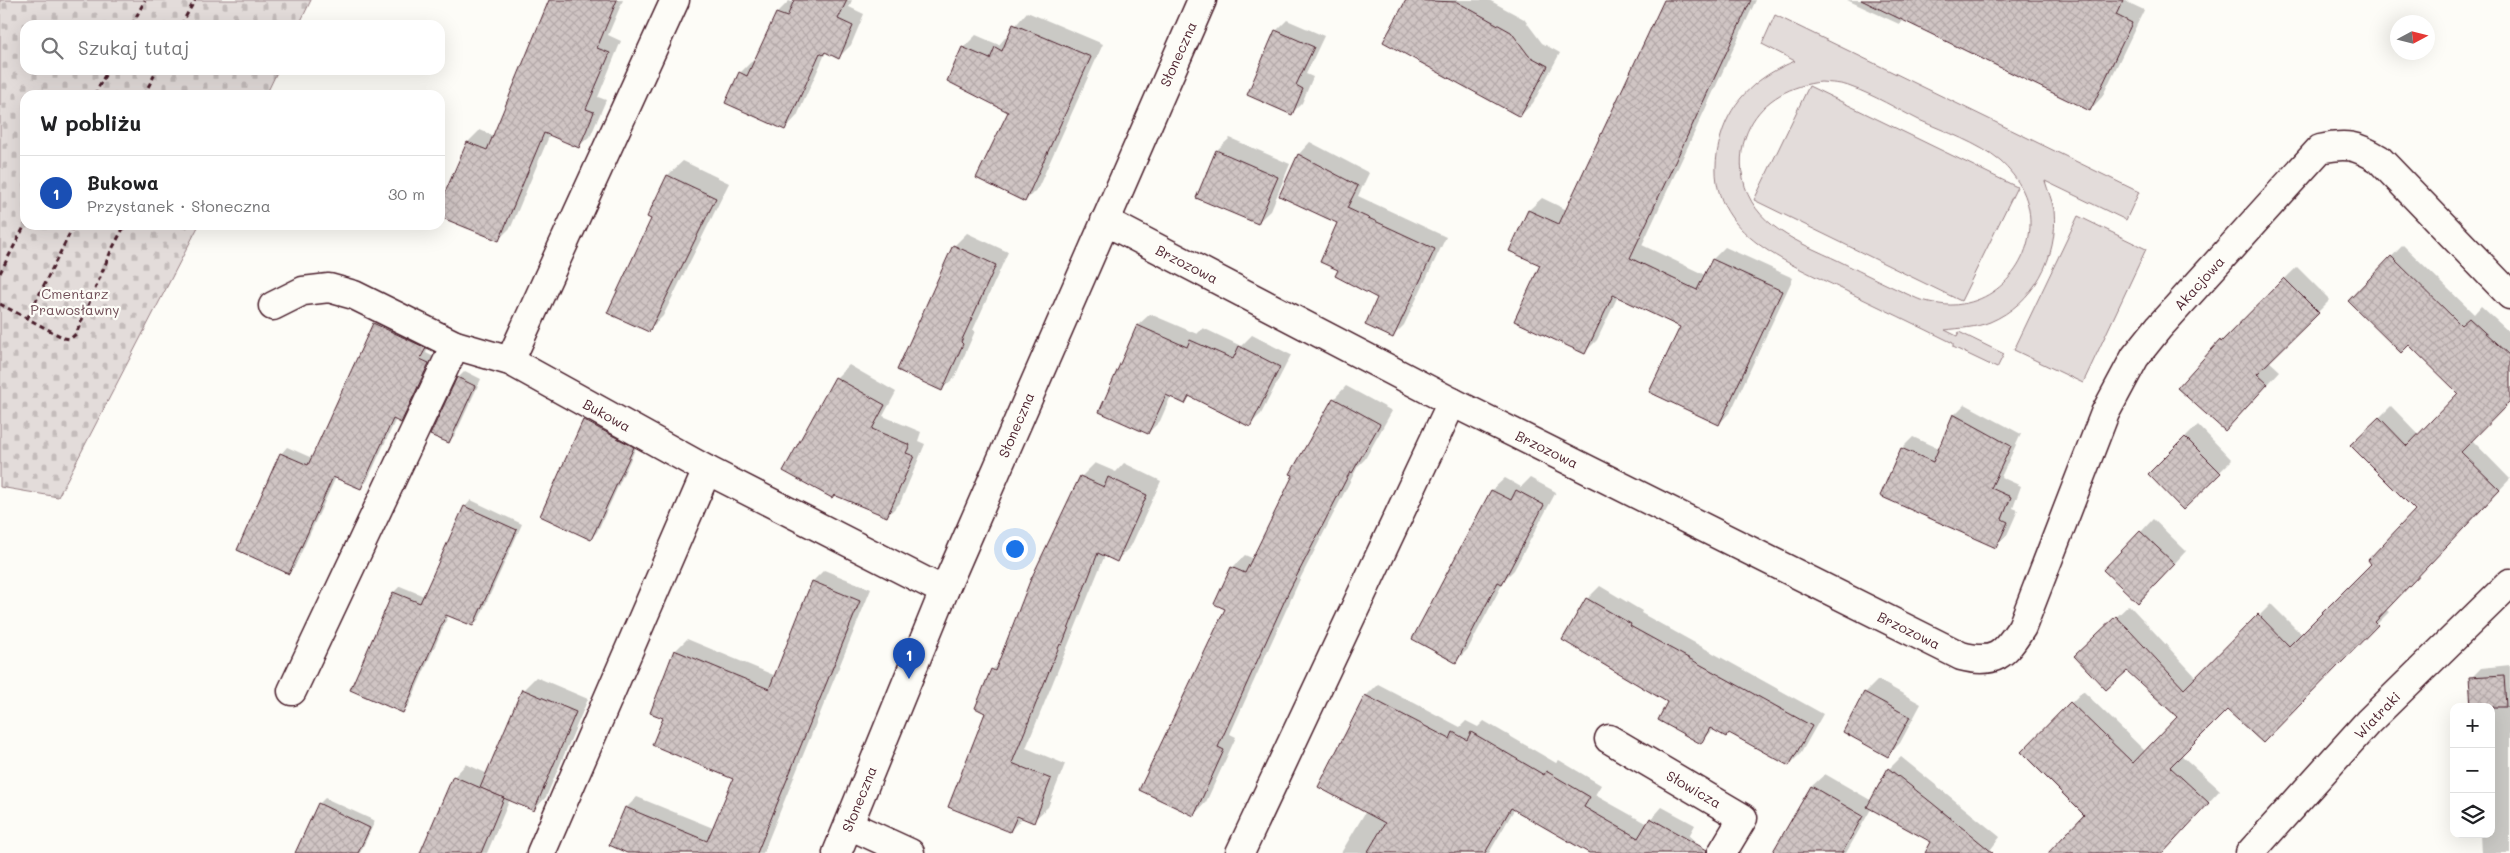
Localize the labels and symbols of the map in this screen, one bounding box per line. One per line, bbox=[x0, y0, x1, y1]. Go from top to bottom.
north arrow bbox=[2390, 15, 2435, 60]
street label: Słoneczna bbox=[1155, 18, 1201, 90]
street label: Brzozowa bbox=[1153, 240, 1221, 288]
street label: Akacjowa bbox=[2170, 252, 2228, 314]
park label: Cmentarz Prawosławny bbox=[30, 284, 120, 319]
street label: Słoneczna bbox=[994, 389, 1038, 461]
street label: Bukowa bbox=[580, 394, 634, 436]
street label: Brzozowa bbox=[1513, 426, 1581, 472]
your location bbox=[1002, 536, 1028, 562]
street label: Brzozowa bbox=[1875, 607, 1943, 653]
pin: 1 bbox=[893, 638, 925, 679]
street label: Wiatraki bbox=[2350, 687, 2404, 743]
street label: Słoneczna bbox=[837, 763, 881, 835]
street label: Słowicza bbox=[1663, 766, 1725, 812]

